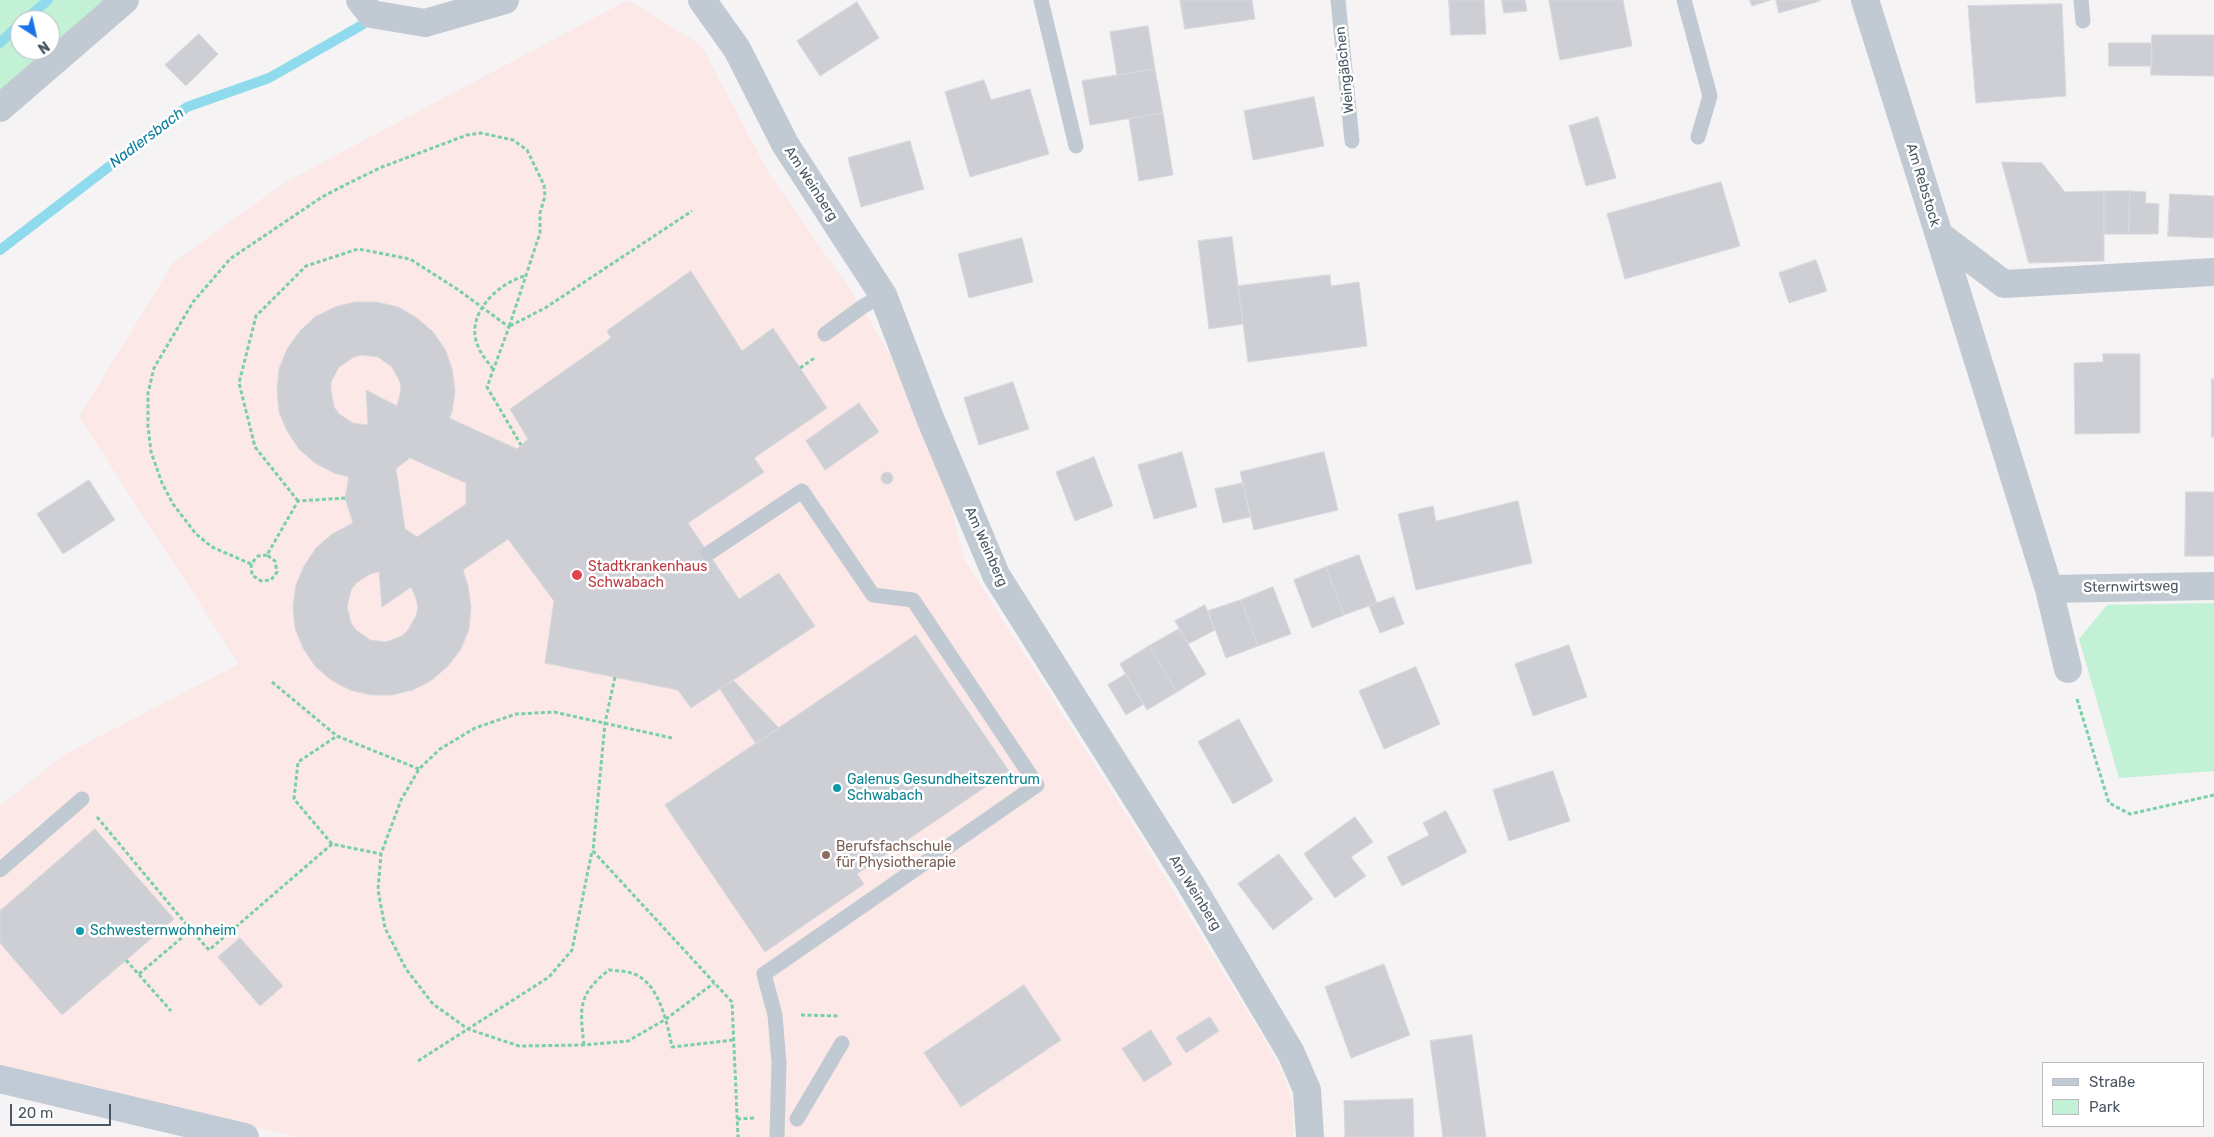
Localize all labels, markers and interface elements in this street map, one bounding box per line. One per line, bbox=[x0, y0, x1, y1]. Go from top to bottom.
north arrow bbox=[10, 10, 60, 60]
street label: Weingäßchen bbox=[1332, 26, 1358, 114]
text: N bbox=[34, 37, 52, 57]
water label: Nadlersbach bbox=[106, 104, 188, 172]
street label: Am Rebstock bbox=[1902, 141, 1944, 229]
street label: Am Weinberg bbox=[781, 144, 841, 224]
street label: Am Weinberg bbox=[961, 504, 1011, 590]
place label: Stadtkrankenhaus Schwabach bbox=[588, 559, 707, 592]
marker: Stadtkrankenhaus Schwabach bbox=[570, 568, 584, 582]
street label: Sternwirtsweg bbox=[2083, 578, 2179, 596]
place label: Galenus Gesundheitszentrum Schwabach bbox=[847, 772, 1040, 804]
marker: Galenus Gesundheitszentrum Schwabach bbox=[831, 782, 843, 794]
place label: Berufsfachschule für Physiotherapie bbox=[836, 839, 956, 872]
marker: Berufsfachschule für Physiotherapie bbox=[820, 849, 832, 861]
street label: Am Weinberg bbox=[1165, 852, 1225, 934]
place label: Schwesternwohnheim bbox=[90, 923, 236, 939]
marker: Schwesternwohnheim bbox=[74, 925, 86, 937]
legend bbox=[2042, 1062, 2204, 1127]
text: Straße bbox=[2089, 1073, 2135, 1091]
scale bar bbox=[12, 1094, 114, 1126]
text: Park bbox=[2089, 1098, 2120, 1116]
text: 20 m bbox=[18, 1104, 53, 1122]

